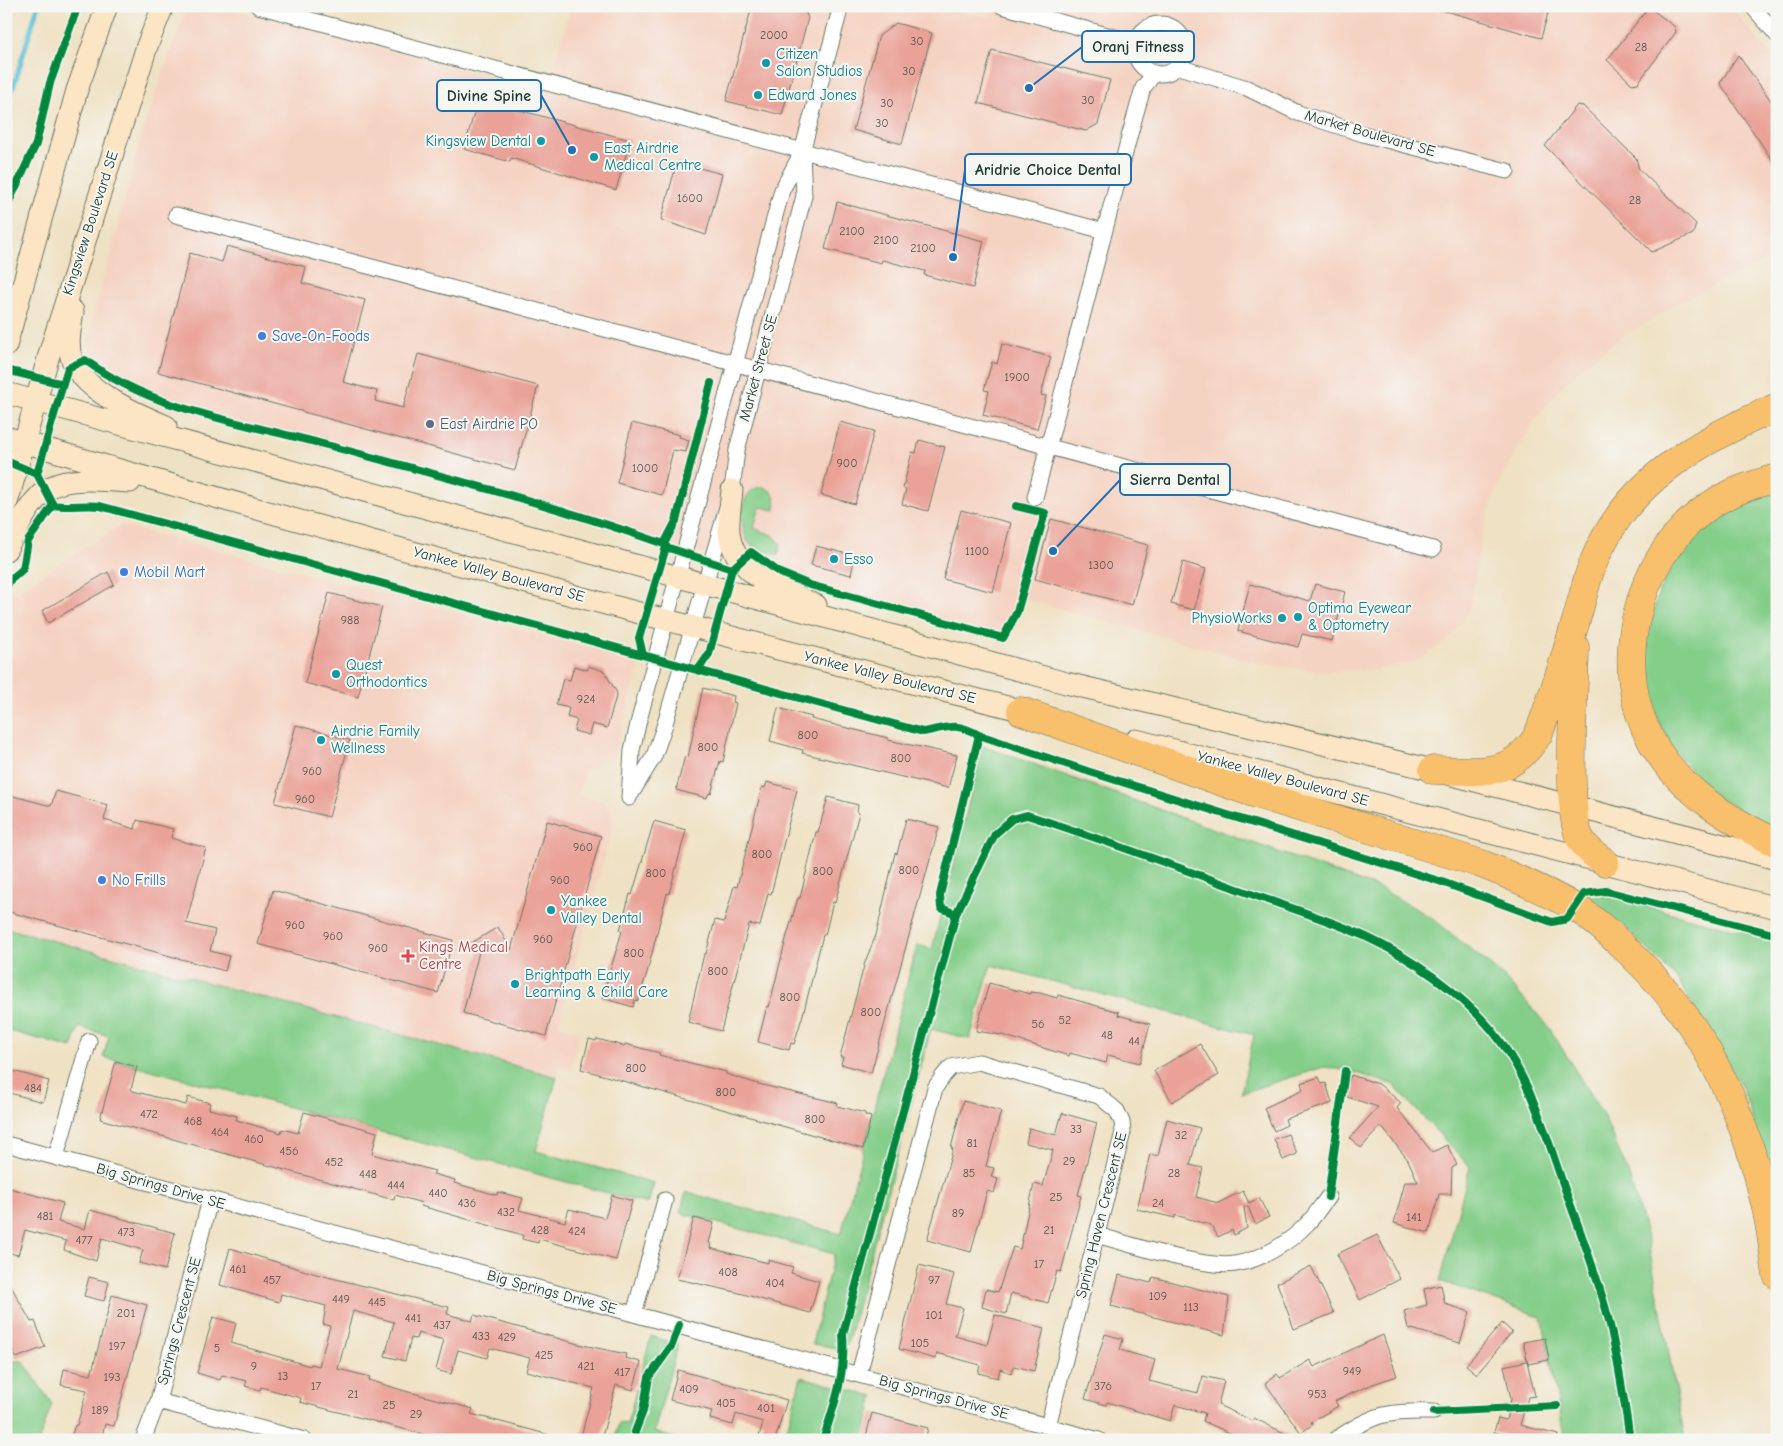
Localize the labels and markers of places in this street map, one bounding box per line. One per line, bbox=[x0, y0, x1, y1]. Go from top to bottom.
callout: Oranj Fitness bbox=[1082, 31, 1194, 62]
place label: Citizen Salon Studios bbox=[776, 45, 862, 80]
marker: Citizen Salon Studios bbox=[760, 57, 772, 69]
callout: Divine Spine bbox=[437, 80, 541, 111]
place label: Edward Jones bbox=[768, 86, 857, 104]
marker: Edward Jones bbox=[752, 89, 764, 101]
place label: Kingsview Dental bbox=[425, 132, 531, 150]
marker: Kingsview Dental bbox=[535, 135, 547, 147]
place label: East Airdrie Medical Centre bbox=[604, 139, 702, 174]
marker: East Airdrie Medical Centre bbox=[588, 151, 600, 163]
callout: Aridrie Choice Dental bbox=[965, 154, 1131, 185]
place label: Save-On-Foods bbox=[272, 327, 369, 345]
marker: Save-On-Foods bbox=[256, 330, 268, 342]
place label: East Airdrie PO bbox=[440, 415, 538, 433]
marker: East Airdrie PO bbox=[424, 418, 436, 430]
callout: Sierra Dental bbox=[1120, 464, 1230, 495]
place label: Esso bbox=[844, 550, 873, 568]
marker: Esso bbox=[828, 553, 840, 565]
place label: Mobil Mart bbox=[134, 563, 205, 581]
marker: Mobil Mart bbox=[118, 566, 130, 578]
place label: Optima Eyewear & Optometry bbox=[1308, 599, 1411, 634]
place label: PhysioWorks bbox=[1191, 609, 1272, 627]
marker: Optima Eyewear & Optometry bbox=[1292, 611, 1304, 623]
marker: PhysioWorks bbox=[1276, 612, 1288, 624]
place label: Quest Orthodontics bbox=[346, 656, 427, 691]
marker: Quest Orthodontics bbox=[330, 668, 342, 680]
place label: Airdrie Family Wellness bbox=[331, 722, 420, 757]
marker: Airdrie Family Wellness bbox=[315, 734, 327, 746]
place label: No Frills bbox=[112, 871, 166, 889]
marker: No Frills bbox=[96, 874, 108, 886]
place label: Yankee Valley Dental bbox=[561, 892, 642, 927]
marker: Yankee Valley Dental bbox=[545, 904, 557, 916]
place label: Kings Medical Centre bbox=[419, 938, 508, 973]
marker: Kings Medical Centre bbox=[401, 949, 415, 963]
place label: Brightpath Early Learning & Child Care bbox=[525, 966, 669, 1001]
marker: Brightpath Early Learning & Child Care bbox=[509, 978, 521, 990]

